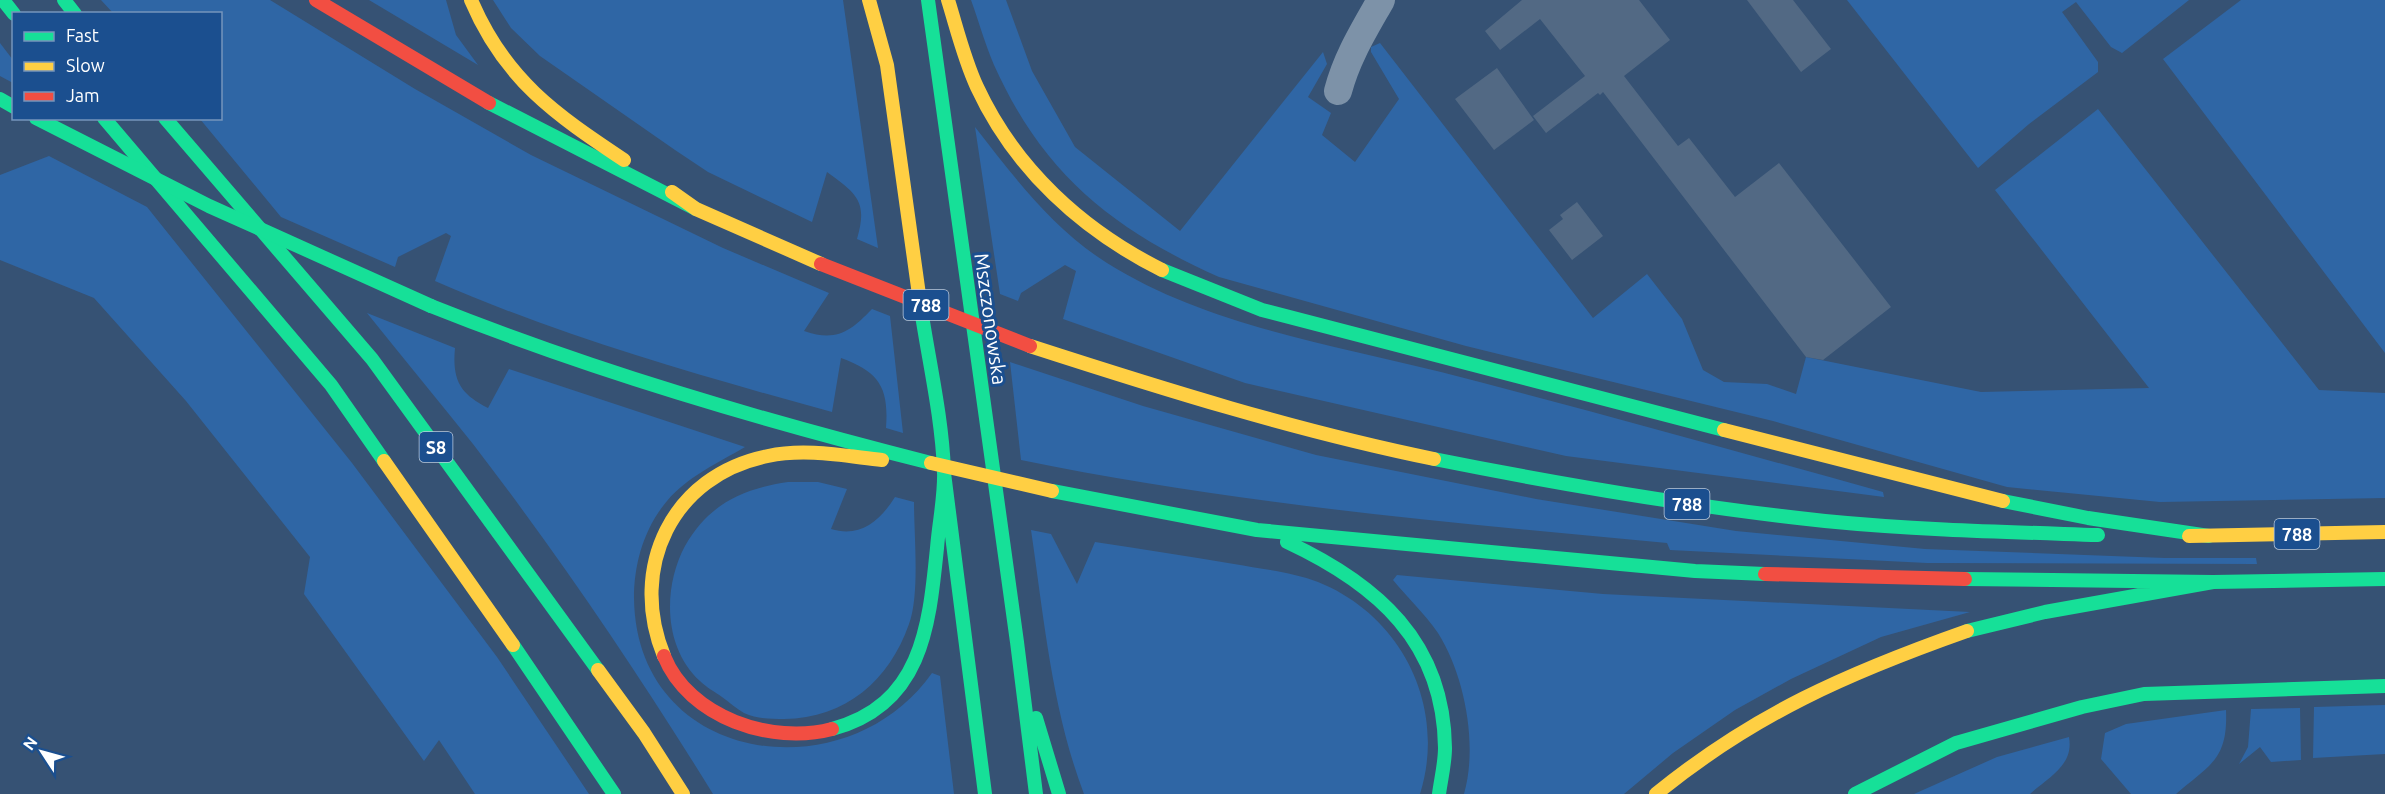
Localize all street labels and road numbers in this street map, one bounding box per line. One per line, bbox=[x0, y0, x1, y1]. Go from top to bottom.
street label: Mszczonowska bbox=[970, 252, 1012, 386]
road number: 788 bbox=[904, 290, 948, 320]
road number: S8 bbox=[420, 432, 452, 462]
road number: 788 bbox=[1664, 489, 1710, 519]
road number: 788 bbox=[2274, 519, 2320, 549]

